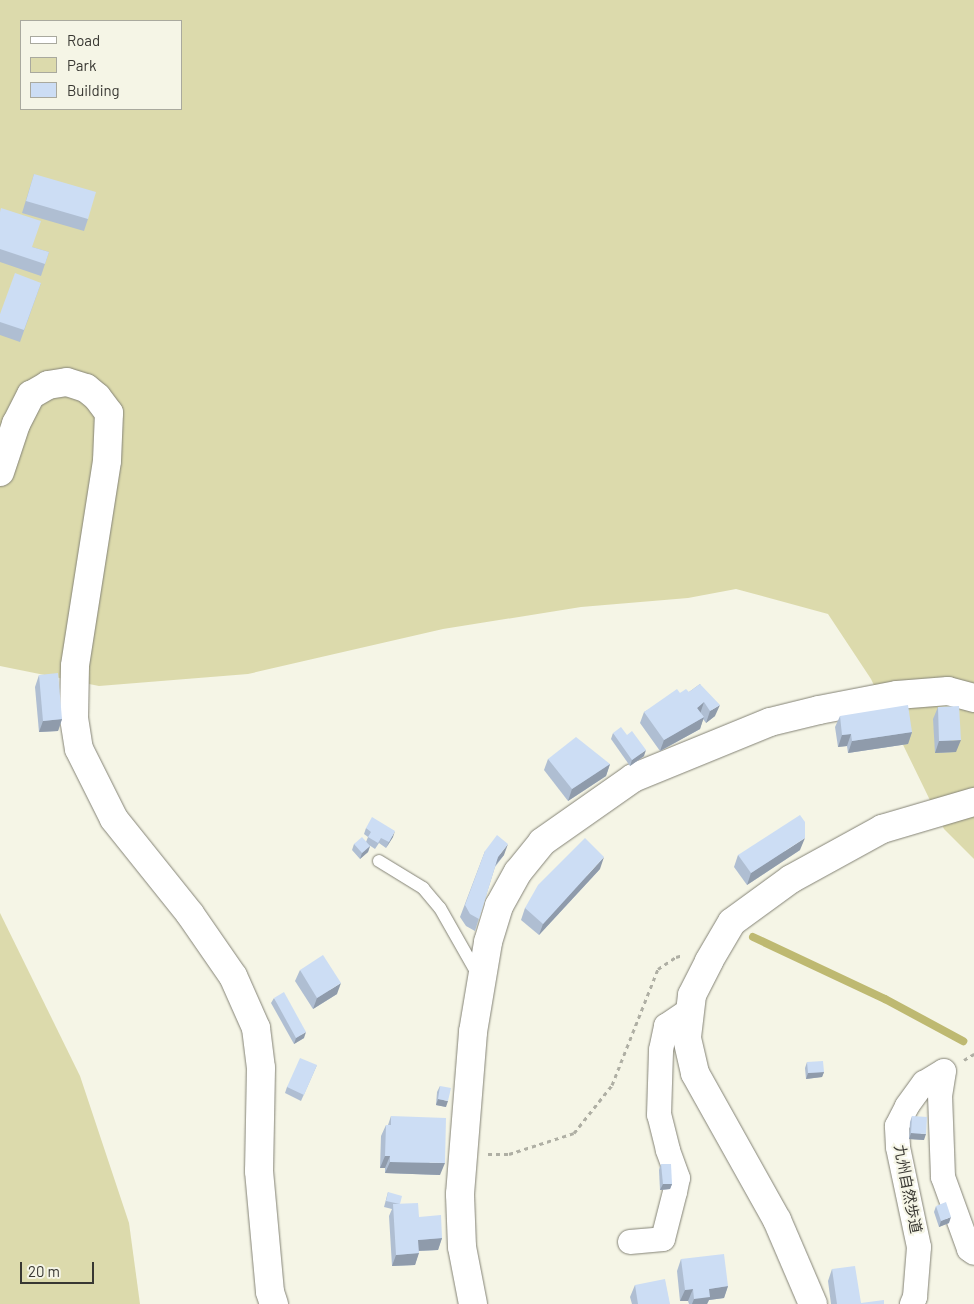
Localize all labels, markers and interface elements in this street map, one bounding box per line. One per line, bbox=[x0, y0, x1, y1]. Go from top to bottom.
legend bbox=[20, 20, 182, 110]
text: Road bbox=[67, 31, 100, 49]
text: Park bbox=[67, 56, 96, 74]
text: Building bbox=[67, 81, 120, 99]
street label: 九州自然歩道 bbox=[891, 1143, 925, 1235]
scale bar bbox=[22, 1252, 96, 1284]
text: 20 m bbox=[28, 1262, 60, 1280]

